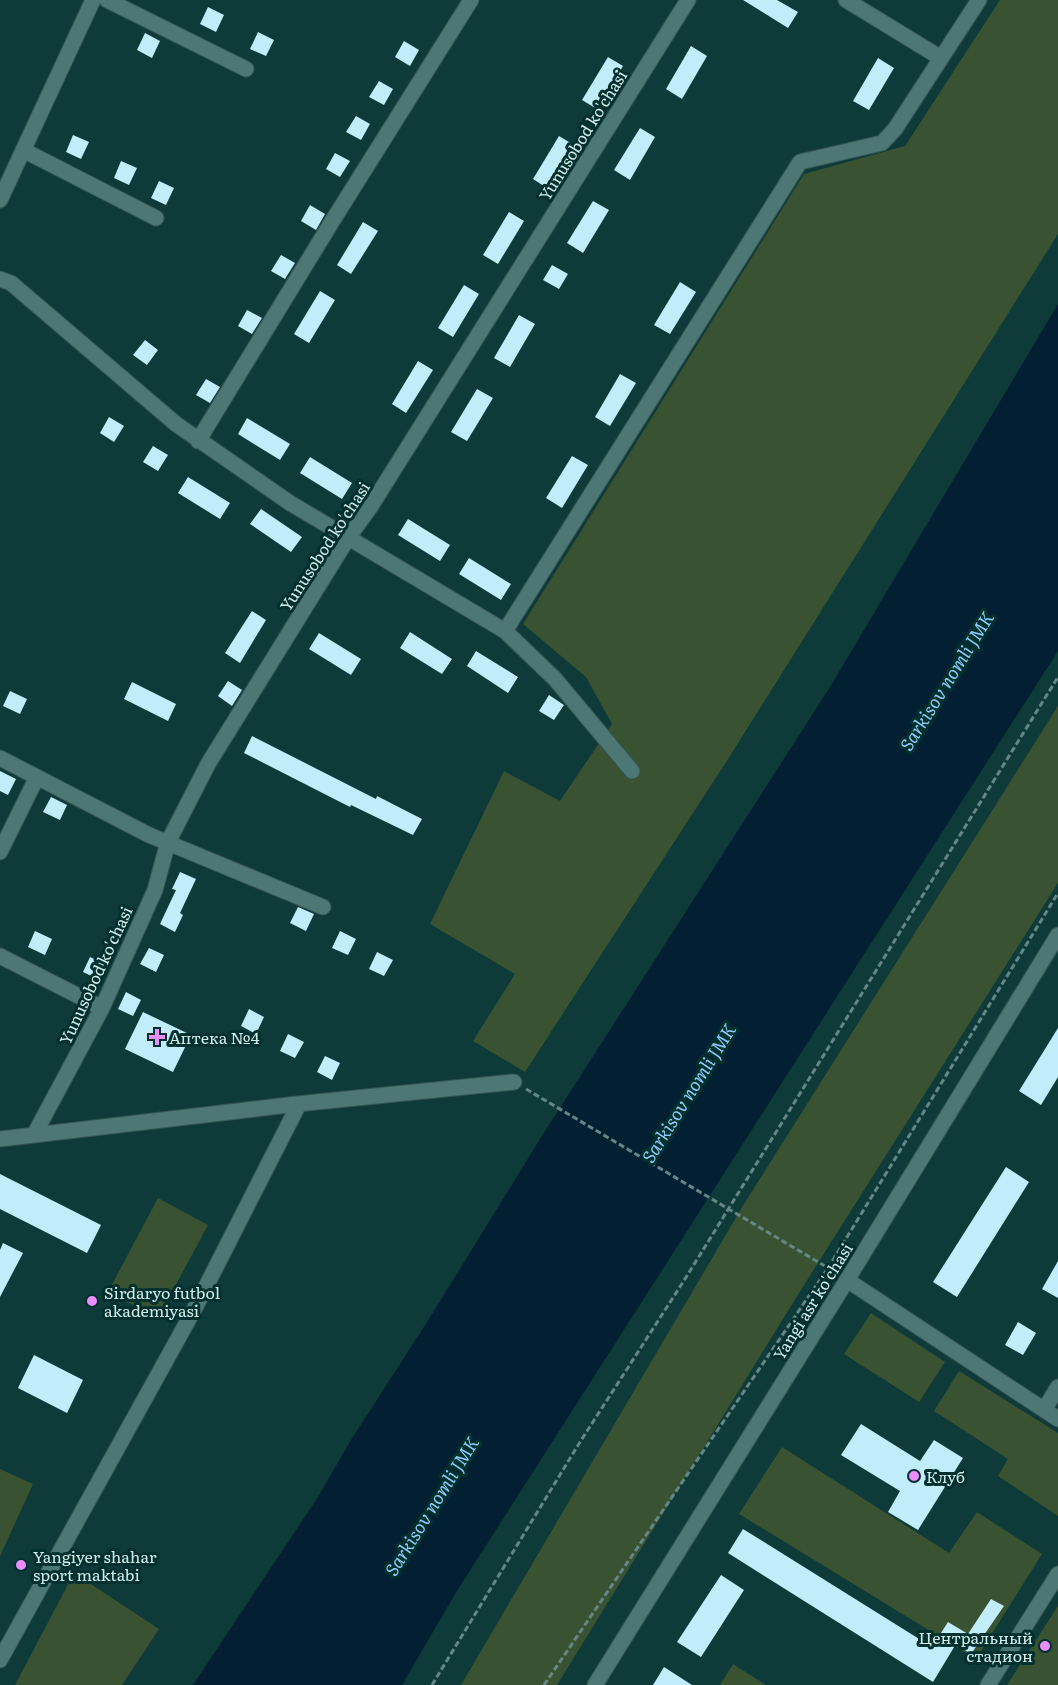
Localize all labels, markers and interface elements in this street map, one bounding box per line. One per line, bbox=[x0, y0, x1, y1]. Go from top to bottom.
street label: Yunusobod ko'chasi bbox=[532, 65, 632, 205]
street label: Yunusobod ko'chasi bbox=[273, 477, 375, 615]
water label: Sarkisov nomli JMK bbox=[892, 606, 1000, 756]
street label: Yunusobod ko'chasi bbox=[52, 902, 138, 1048]
water label: Sarkisov nomli JMK bbox=[634, 1018, 742, 1168]
place label: Аптека №4 bbox=[169, 1025, 260, 1049]
marker: Аптека №4 bbox=[150, 1030, 164, 1044]
street label: Yangi asr ko'chasi bbox=[766, 1238, 858, 1364]
place label: Sirdaryo futbol akademiyasi bbox=[104, 1280, 220, 1322]
marker: Sirdaryo futbol akademiyasi bbox=[85, 1294, 99, 1308]
water label: Sarkisov nomli JMK bbox=[377, 1431, 485, 1581]
place label: Клуб bbox=[926, 1464, 965, 1488]
marker: Клуб bbox=[907, 1469, 921, 1483]
place label: Yangiyer shahar sport maktabi bbox=[33, 1544, 157, 1586]
marker: Yangiyer shahar sport maktabi bbox=[14, 1558, 28, 1572]
place label: Центральный стадион bbox=[919, 1625, 1033, 1667]
marker: Центральный стадион bbox=[1038, 1639, 1052, 1653]

